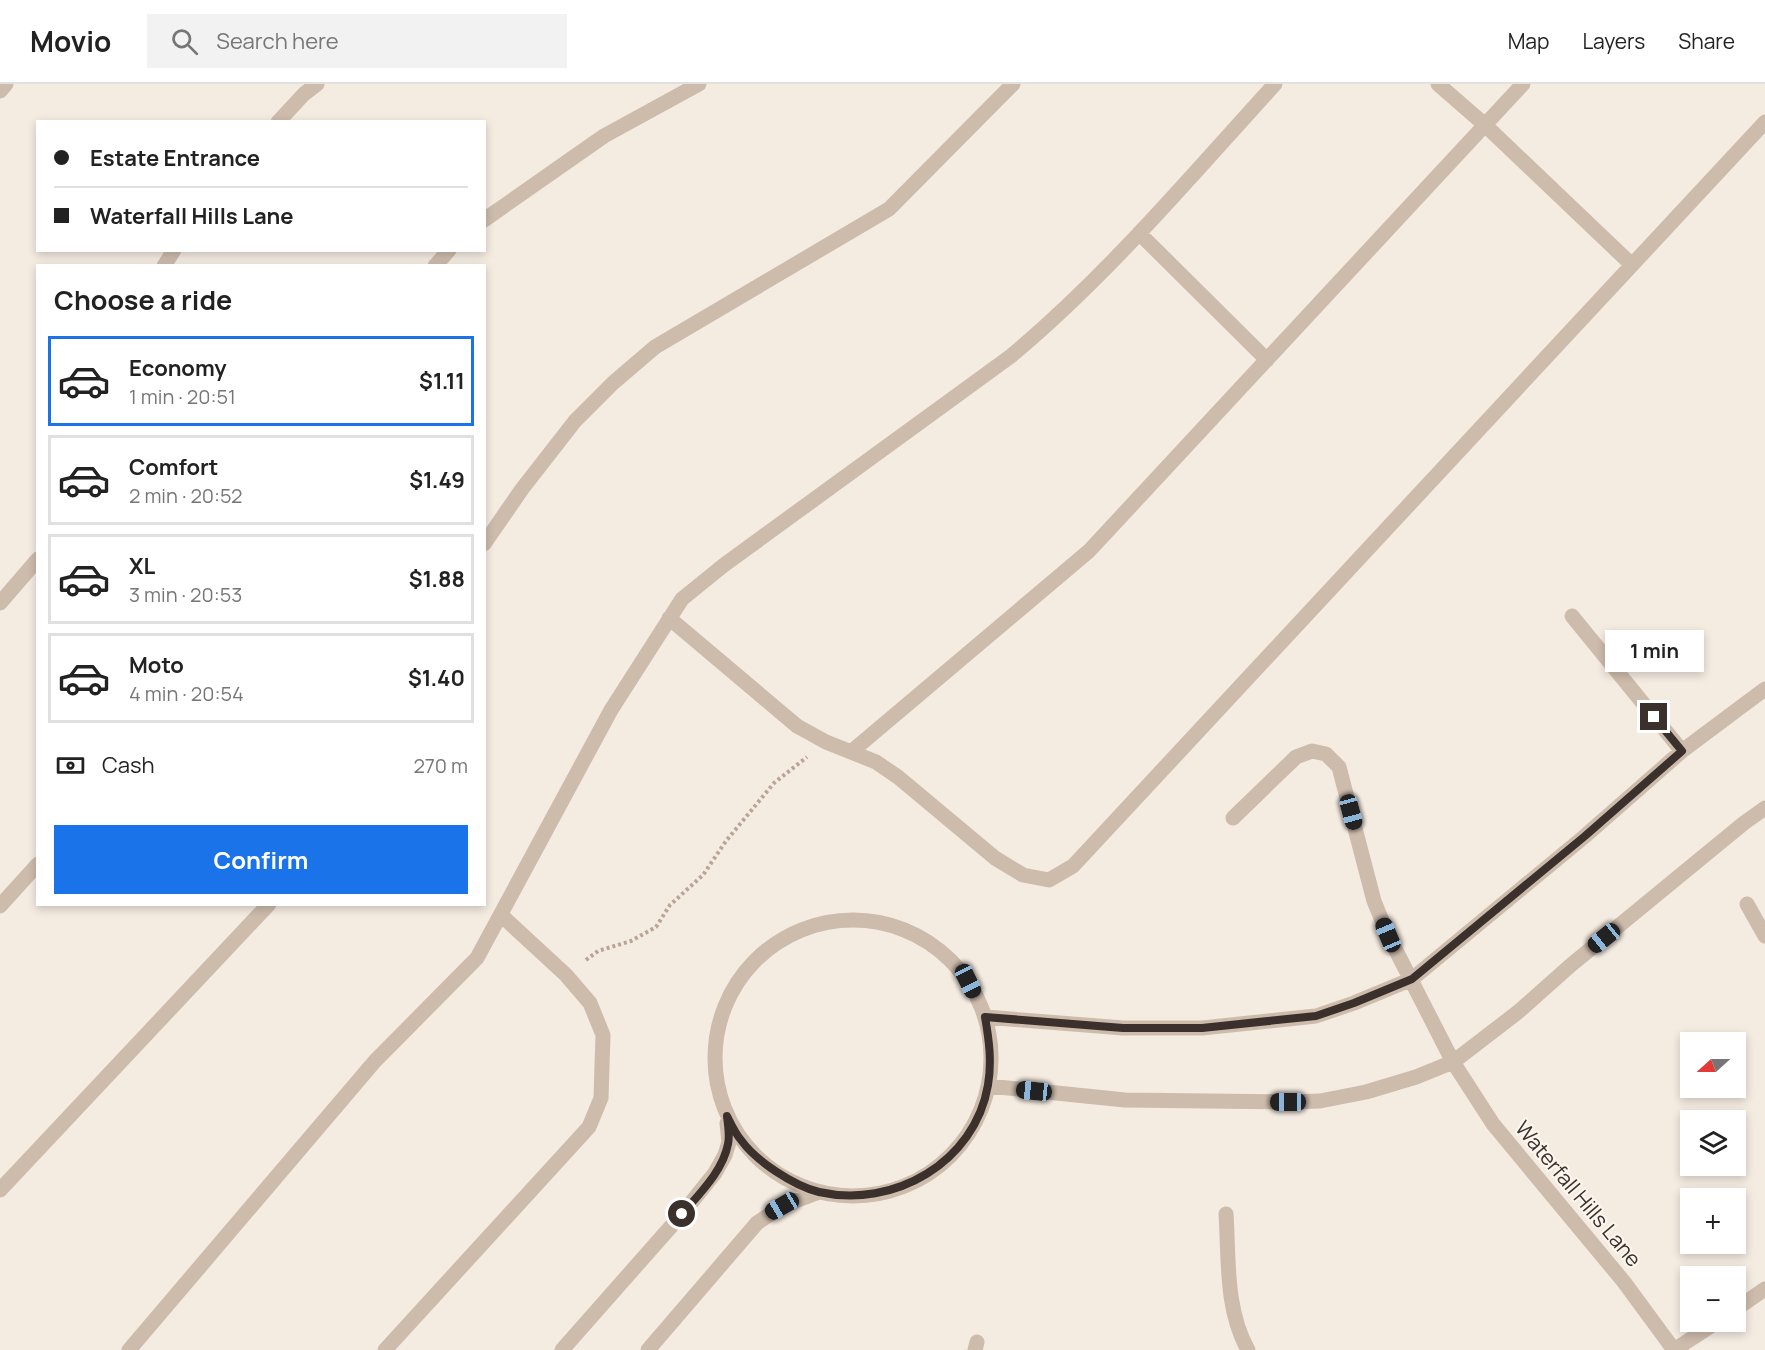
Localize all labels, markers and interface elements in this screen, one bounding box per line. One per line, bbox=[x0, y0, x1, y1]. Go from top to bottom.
search box bbox=[147, 14, 567, 68]
text: Movio bbox=[30, 22, 111, 60]
icon: search bbox=[168, 25, 201, 58]
text: Search here bbox=[216, 26, 339, 56]
text: Map bbox=[1508, 27, 1549, 55]
text: Layers bbox=[1582, 27, 1645, 55]
text: Share bbox=[1678, 27, 1735, 55]
text: Estate Entrance bbox=[90, 143, 260, 173]
text: Waterfall Hills Lane bbox=[90, 201, 293, 231]
text: Choose a ride bbox=[54, 281, 232, 318]
text: Economy bbox=[129, 353, 227, 383]
icon: car bbox=[57, 354, 111, 408]
text: $1.11 bbox=[419, 366, 465, 396]
text: 1 min · 20:51 bbox=[129, 383, 236, 410]
text: Comfort bbox=[129, 452, 218, 482]
icon: car bbox=[57, 453, 111, 507]
text: $1.49 bbox=[409, 465, 465, 495]
text: 2 min · 20:52 bbox=[129, 482, 242, 509]
text: XL bbox=[129, 551, 155, 581]
icon: car bbox=[57, 552, 111, 606]
text: $1.88 bbox=[409, 564, 465, 594]
text: 3 min · 20:53 bbox=[129, 581, 242, 608]
callout: 1 min bbox=[1604, 630, 1704, 672]
text: 1 min bbox=[1630, 637, 1679, 664]
text: Moto bbox=[129, 650, 184, 680]
icon: car bbox=[57, 651, 111, 705]
text: $1.40 bbox=[408, 663, 465, 693]
text: 4 min · 20:54 bbox=[129, 680, 244, 707]
route end bbox=[1640, 703, 1667, 730]
icon: cash bbox=[54, 749, 87, 782]
text: Cash bbox=[102, 750, 155, 780]
text: 270 m bbox=[413, 752, 468, 779]
car bbox=[1338, 792, 1364, 832]
button: Confirm bbox=[54, 825, 468, 894]
car bbox=[1373, 915, 1403, 955]
car bbox=[1584, 920, 1624, 956]
car bbox=[952, 961, 984, 1001]
north arrow bbox=[1680, 1032, 1746, 1098]
map controls bbox=[1680, 1032, 1746, 1332]
car bbox=[1015, 1080, 1053, 1102]
car bbox=[1270, 1093, 1306, 1111]
button: layers bbox=[1680, 1110, 1746, 1176]
street label: Waterfall Hills Lane bbox=[1509, 1114, 1648, 1272]
button: + bbox=[1680, 1188, 1746, 1254]
car bbox=[762, 1189, 802, 1223]
route start bbox=[668, 1200, 695, 1227]
button: − bbox=[1680, 1266, 1746, 1332]

